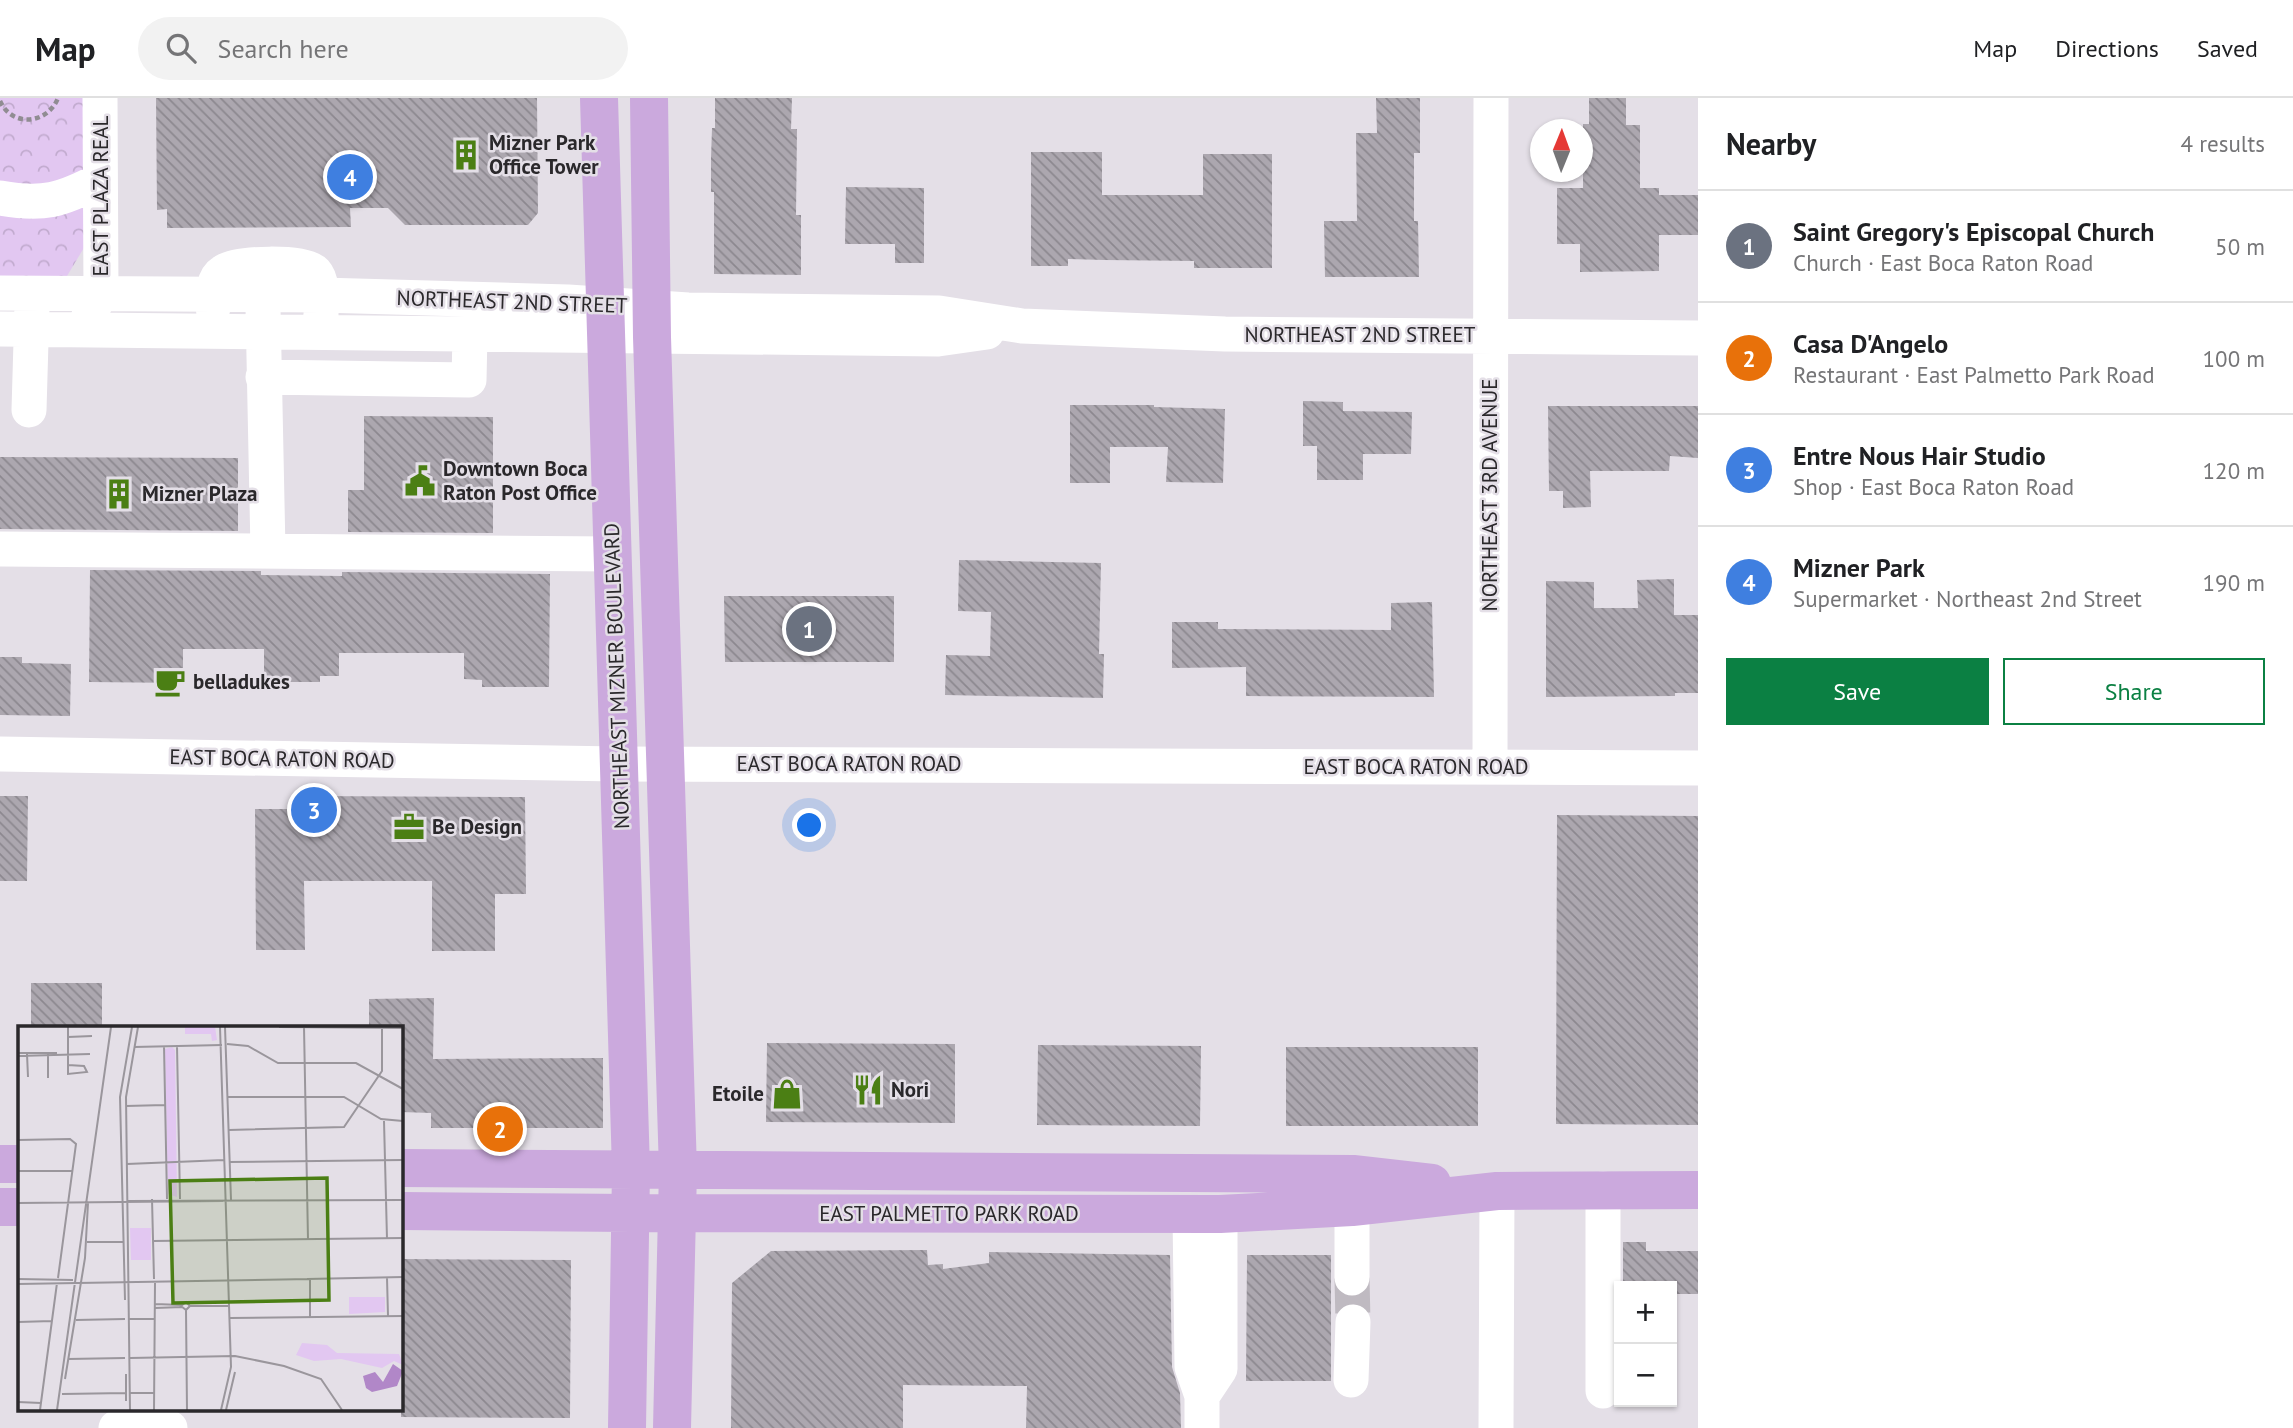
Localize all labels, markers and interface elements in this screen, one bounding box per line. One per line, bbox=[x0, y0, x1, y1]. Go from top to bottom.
search box bbox=[138, 17, 628, 80]
text: Map bbox=[35, 27, 96, 70]
icon: search bbox=[162, 29, 200, 67]
text: Search here bbox=[218, 32, 349, 65]
text: Map bbox=[1973, 33, 2017, 64]
text: Directions bbox=[2055, 33, 2159, 64]
text: Saved bbox=[2197, 33, 2258, 64]
street label: EAST PLAZA REAL bbox=[87, 115, 114, 276]
north arrow bbox=[1530, 119, 1593, 182]
text: Nearby bbox=[1726, 124, 1816, 163]
place label: Mizner Park Office Tower bbox=[489, 129, 599, 180]
text: 4 results bbox=[2181, 129, 2265, 158]
building icon: Mizner Park Office Tower bbox=[449, 138, 483, 172]
pin: 4 bbox=[327, 151, 373, 203]
text: Saint Gregory's Episcopal Church bbox=[1793, 215, 2154, 248]
text: 1 bbox=[1742, 232, 1756, 261]
text: 50 m bbox=[2215, 232, 2265, 261]
text: Church · East Boca Raton Road bbox=[1793, 248, 2094, 277]
street label: NORTHEAST 2ND STREET bbox=[396, 284, 628, 319]
street label: NORTHEAST 2ND STREET bbox=[1245, 321, 1476, 348]
text: Casa D'Angelo bbox=[1793, 327, 1948, 360]
text: 2 bbox=[1742, 344, 1756, 373]
text: 100 m bbox=[2203, 344, 2265, 373]
text: Restaurant · East Palmetto Park Road bbox=[1793, 360, 2155, 389]
street label: NORTHEAST 3RD AVENUE bbox=[1476, 379, 1503, 611]
text: Entre Nous Hair Studio bbox=[1793, 439, 2046, 472]
place label: Downtown Boca Raton Post Office bbox=[443, 455, 597, 506]
text: 3 bbox=[1742, 456, 1756, 485]
text: 120 m bbox=[2203, 456, 2265, 485]
public building icon: Downtown Boca Raton Post Office bbox=[403, 464, 437, 498]
text: Shop · East Boca Raton Road bbox=[1793, 472, 2074, 501]
building icon: Mizner Plaza bbox=[102, 477, 136, 511]
place label: Mizner Plaza bbox=[142, 480, 258, 507]
street label: NORTHEAST MIZNER BOULEVARD bbox=[598, 523, 635, 829]
text: Mizner Park bbox=[1793, 551, 1925, 584]
text: 4 bbox=[1742, 568, 1756, 597]
text: 190 m bbox=[2203, 568, 2265, 597]
text: Supermarket · Northeast 2nd Street bbox=[1793, 584, 2142, 613]
pin: 1 bbox=[786, 603, 832, 655]
button: Save bbox=[1726, 658, 1989, 725]
button: Share bbox=[2003, 658, 2265, 725]
cafe icon: belladukes bbox=[153, 665, 187, 699]
place label: belladukes bbox=[193, 668, 290, 695]
street label: EAST BOCA RATON ROAD bbox=[169, 743, 395, 774]
street label: EAST BOCA RATON ROAD bbox=[736, 750, 962, 777]
street label: EAST BOCA RATON ROAD bbox=[1303, 753, 1529, 780]
pin: 3 bbox=[291, 784, 337, 836]
your location bbox=[792, 808, 826, 842]
office icon: Be Design bbox=[392, 810, 426, 844]
place label: Be Design bbox=[432, 813, 522, 840]
inset map bbox=[18, 1026, 402, 1410]
restaurant icon: Nori bbox=[851, 1073, 885, 1107]
place label: Nori bbox=[891, 1076, 929, 1103]
shop icon: Etoile bbox=[770, 1077, 804, 1111]
place label: Etoile bbox=[712, 1080, 764, 1107]
pin: 2 bbox=[477, 1103, 523, 1155]
street label: EAST PALMETTO PARK ROAD bbox=[819, 1200, 1079, 1227]
map controls bbox=[1614, 1281, 1677, 1407]
button: + bbox=[1614, 1281, 1677, 1344]
button: − bbox=[1614, 1344, 1677, 1407]

